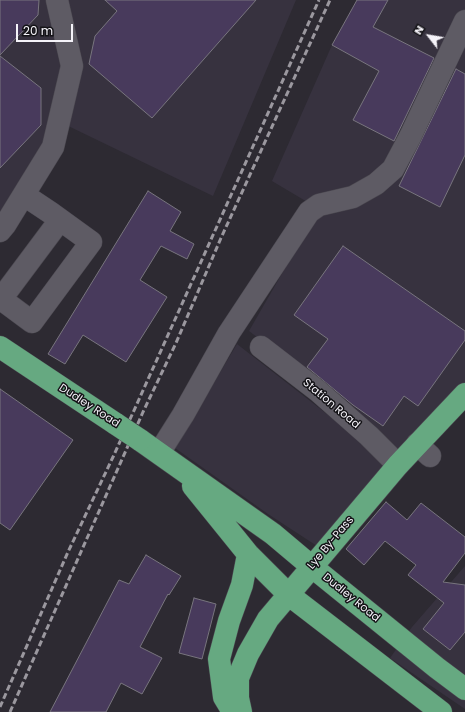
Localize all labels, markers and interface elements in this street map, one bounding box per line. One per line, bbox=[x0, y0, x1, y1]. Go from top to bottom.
scale bar bbox=[18, 16, 75, 42]
north arrow bbox=[409, 16, 449, 56]
text: 20 m bbox=[23, 22, 53, 39]
text: N bbox=[410, 22, 428, 37]
street label: Station Road bbox=[300, 376, 362, 432]
street label: Dudley Road bbox=[56, 382, 122, 430]
street label: Lye By-Pass bbox=[305, 514, 357, 572]
street label: Dudley Road bbox=[320, 571, 382, 625]

